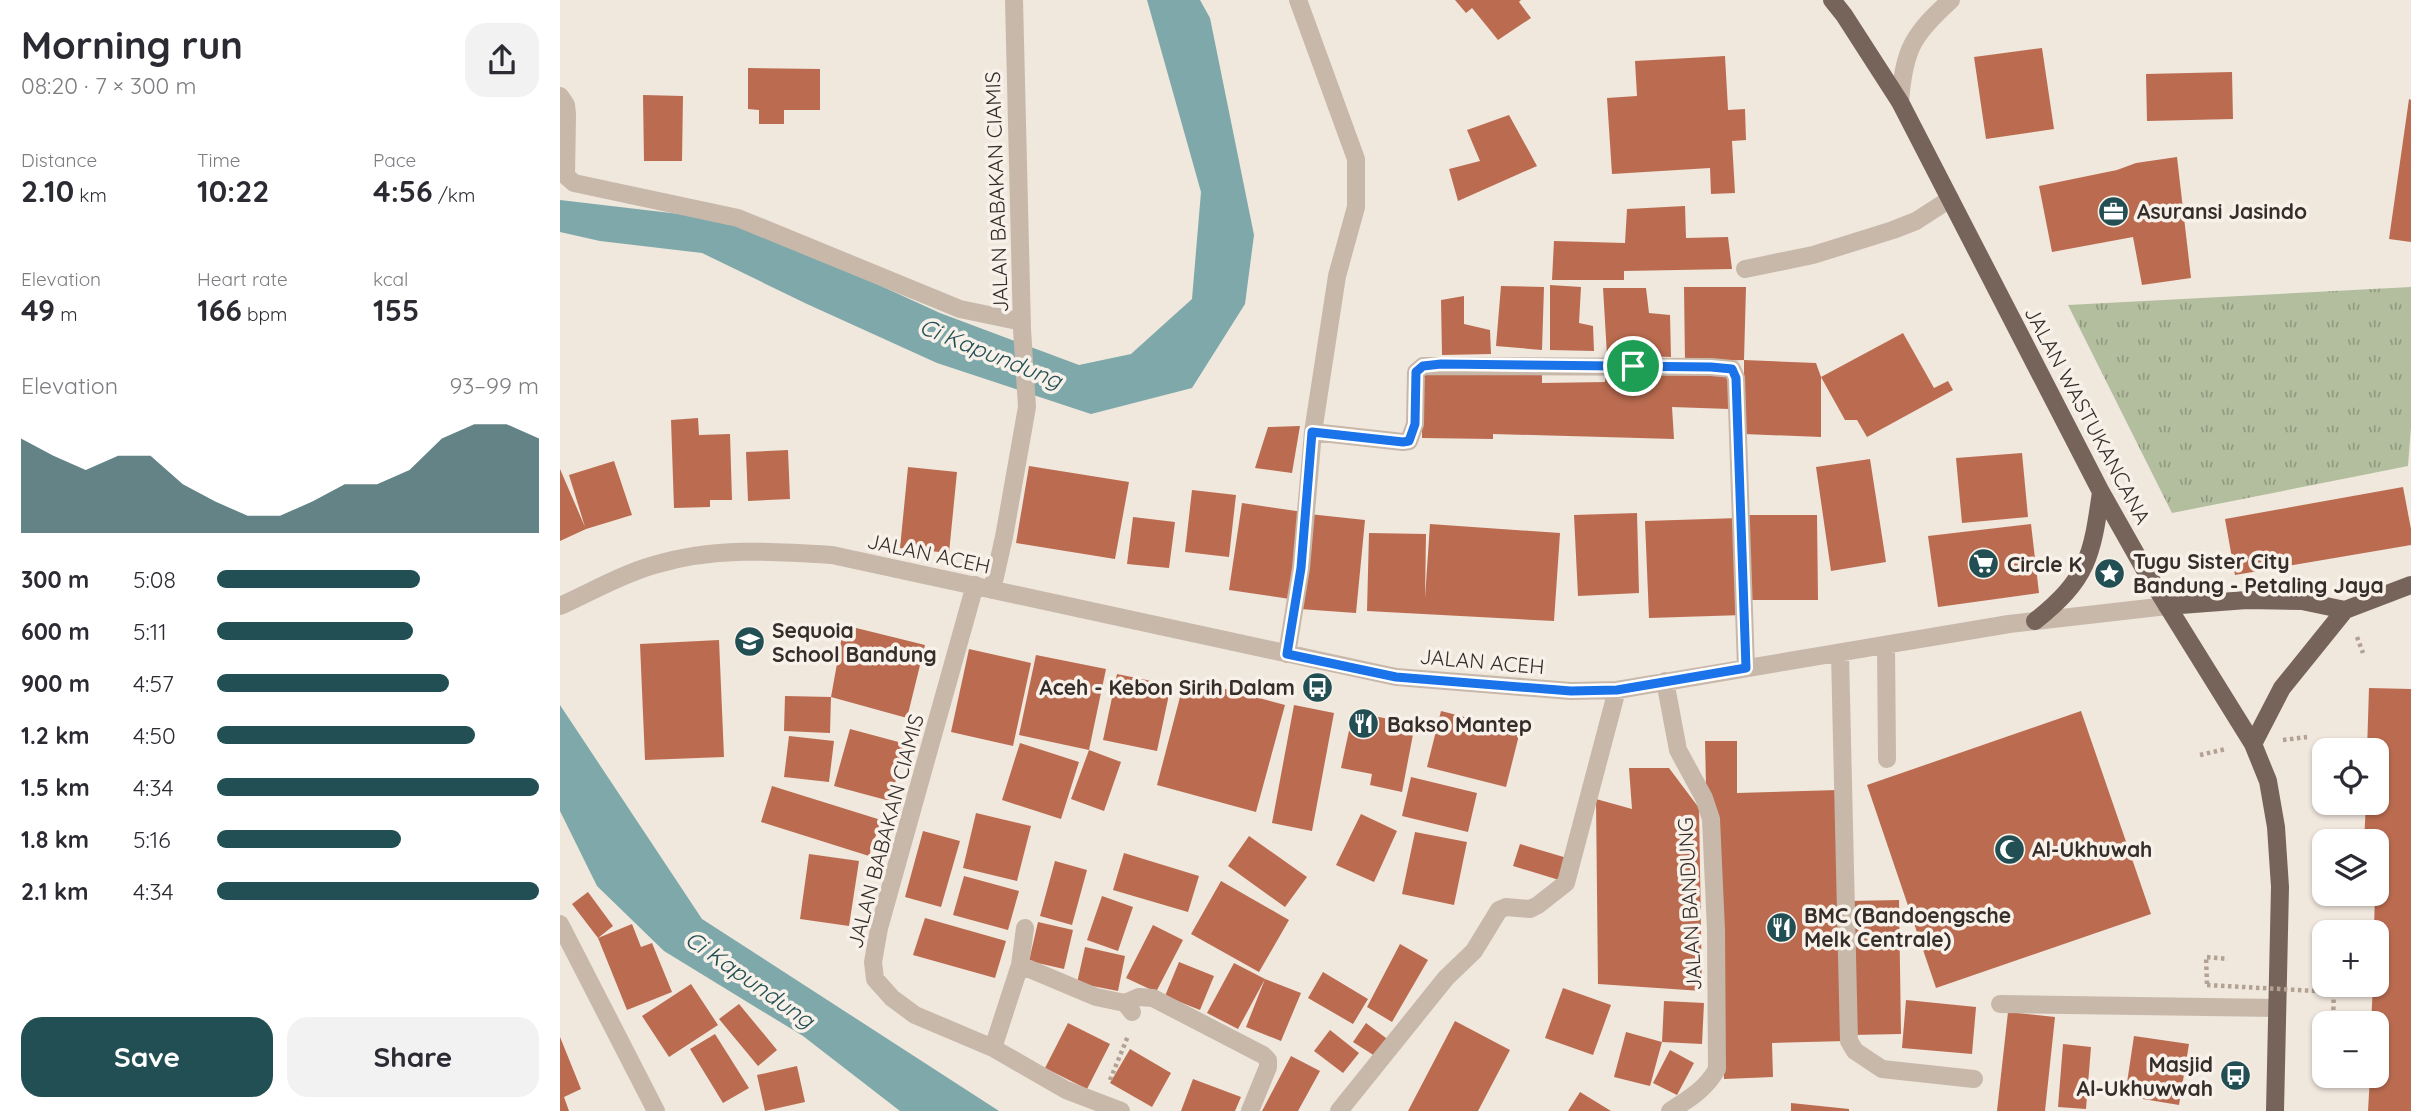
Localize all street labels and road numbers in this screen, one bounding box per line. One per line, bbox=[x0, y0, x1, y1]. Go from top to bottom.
street label: JALAN BABAKAN CIAMIS bbox=[979, 71, 1013, 313]
street label: JALAN WASTUKANCANA bbox=[2019, 302, 2157, 528]
street label: JALAN ACEH bbox=[865, 527, 993, 579]
street label: JALAN ACEH bbox=[1418, 643, 1546, 679]
street label: JALAN BABAKAN CIAMIS bbox=[841, 711, 929, 951]
street label: JALAN BANDUNG bbox=[1671, 817, 1707, 991]

